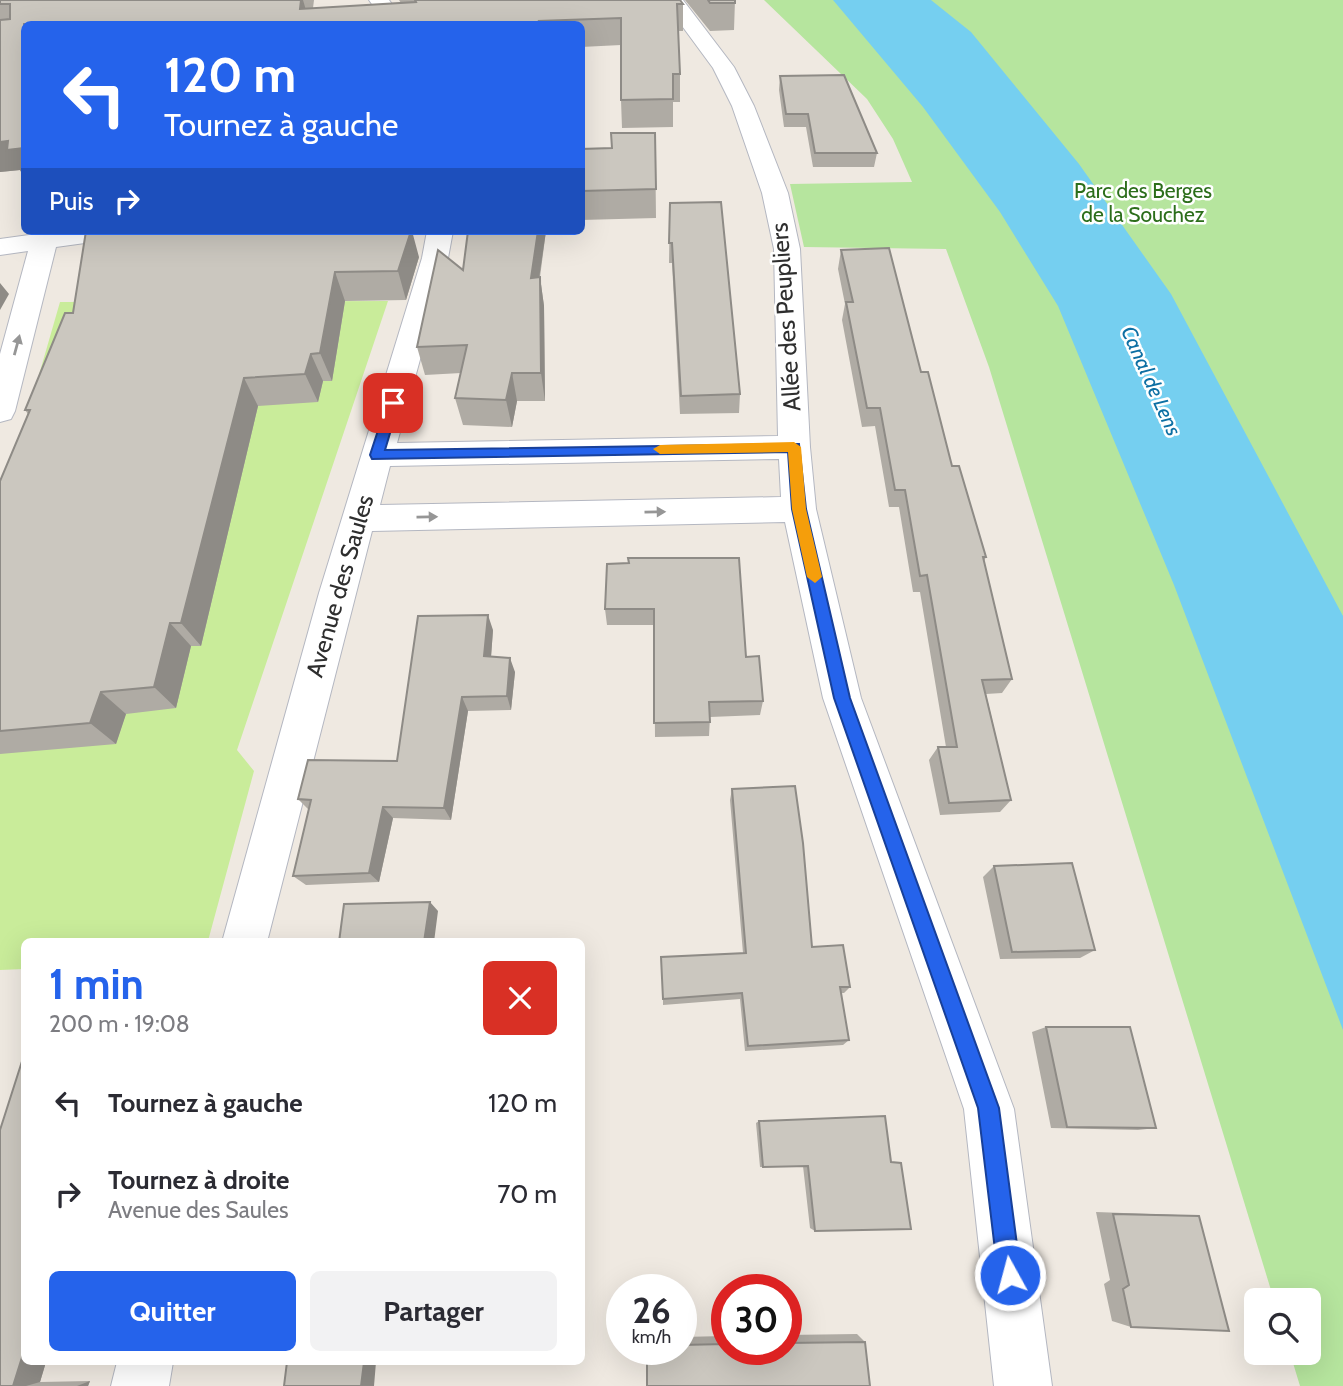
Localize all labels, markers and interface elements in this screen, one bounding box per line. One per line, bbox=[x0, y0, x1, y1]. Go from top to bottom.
text: 120 m bbox=[164, 45, 296, 104]
icon: left bbox=[49, 49, 140, 140]
text: Tournez à gauche bbox=[164, 105, 398, 144]
park label: Parc des Berges de la Souchez bbox=[1074, 178, 1212, 227]
icon: right bbox=[108, 182, 146, 220]
text: Puis bbox=[49, 185, 94, 217]
street label: Allée des Peupliers bbox=[764, 222, 807, 412]
water label: Canal de Lens bbox=[1116, 322, 1187, 439]
one-way arrow bbox=[12, 334, 23, 356]
pin bbox=[363, 373, 423, 433]
icon: arrive bbox=[374, 384, 412, 422]
street label: Avenue des Saules bbox=[300, 491, 379, 680]
one-way arrow bbox=[644, 507, 666, 518]
one-way arrow bbox=[417, 511, 439, 523]
text: 1 min bbox=[49, 958, 144, 1010]
button: close bbox=[483, 961, 557, 1035]
text: 200 m · 19:08 bbox=[49, 1010, 190, 1038]
icon: left bbox=[49, 1084, 87, 1122]
text: Tournez à gauche bbox=[108, 1087, 303, 1119]
text: 120 m bbox=[488, 1087, 557, 1119]
text: Tournez à droite bbox=[108, 1164, 290, 1196]
icon: right bbox=[49, 1175, 87, 1213]
text: 70 m bbox=[497, 1178, 557, 1210]
text: Avenue des Saules bbox=[108, 1196, 288, 1224]
position arrow bbox=[973, 1238, 1047, 1312]
button: Quitter bbox=[49, 1271, 296, 1351]
button: Partager bbox=[310, 1271, 557, 1351]
speed limit sign: 30 bbox=[711, 1274, 802, 1365]
map controls bbox=[1244, 1288, 1321, 1365]
button: search bbox=[1244, 1288, 1321, 1365]
text: 26 bbox=[632, 1289, 671, 1332]
text: km/h bbox=[632, 1326, 671, 1348]

